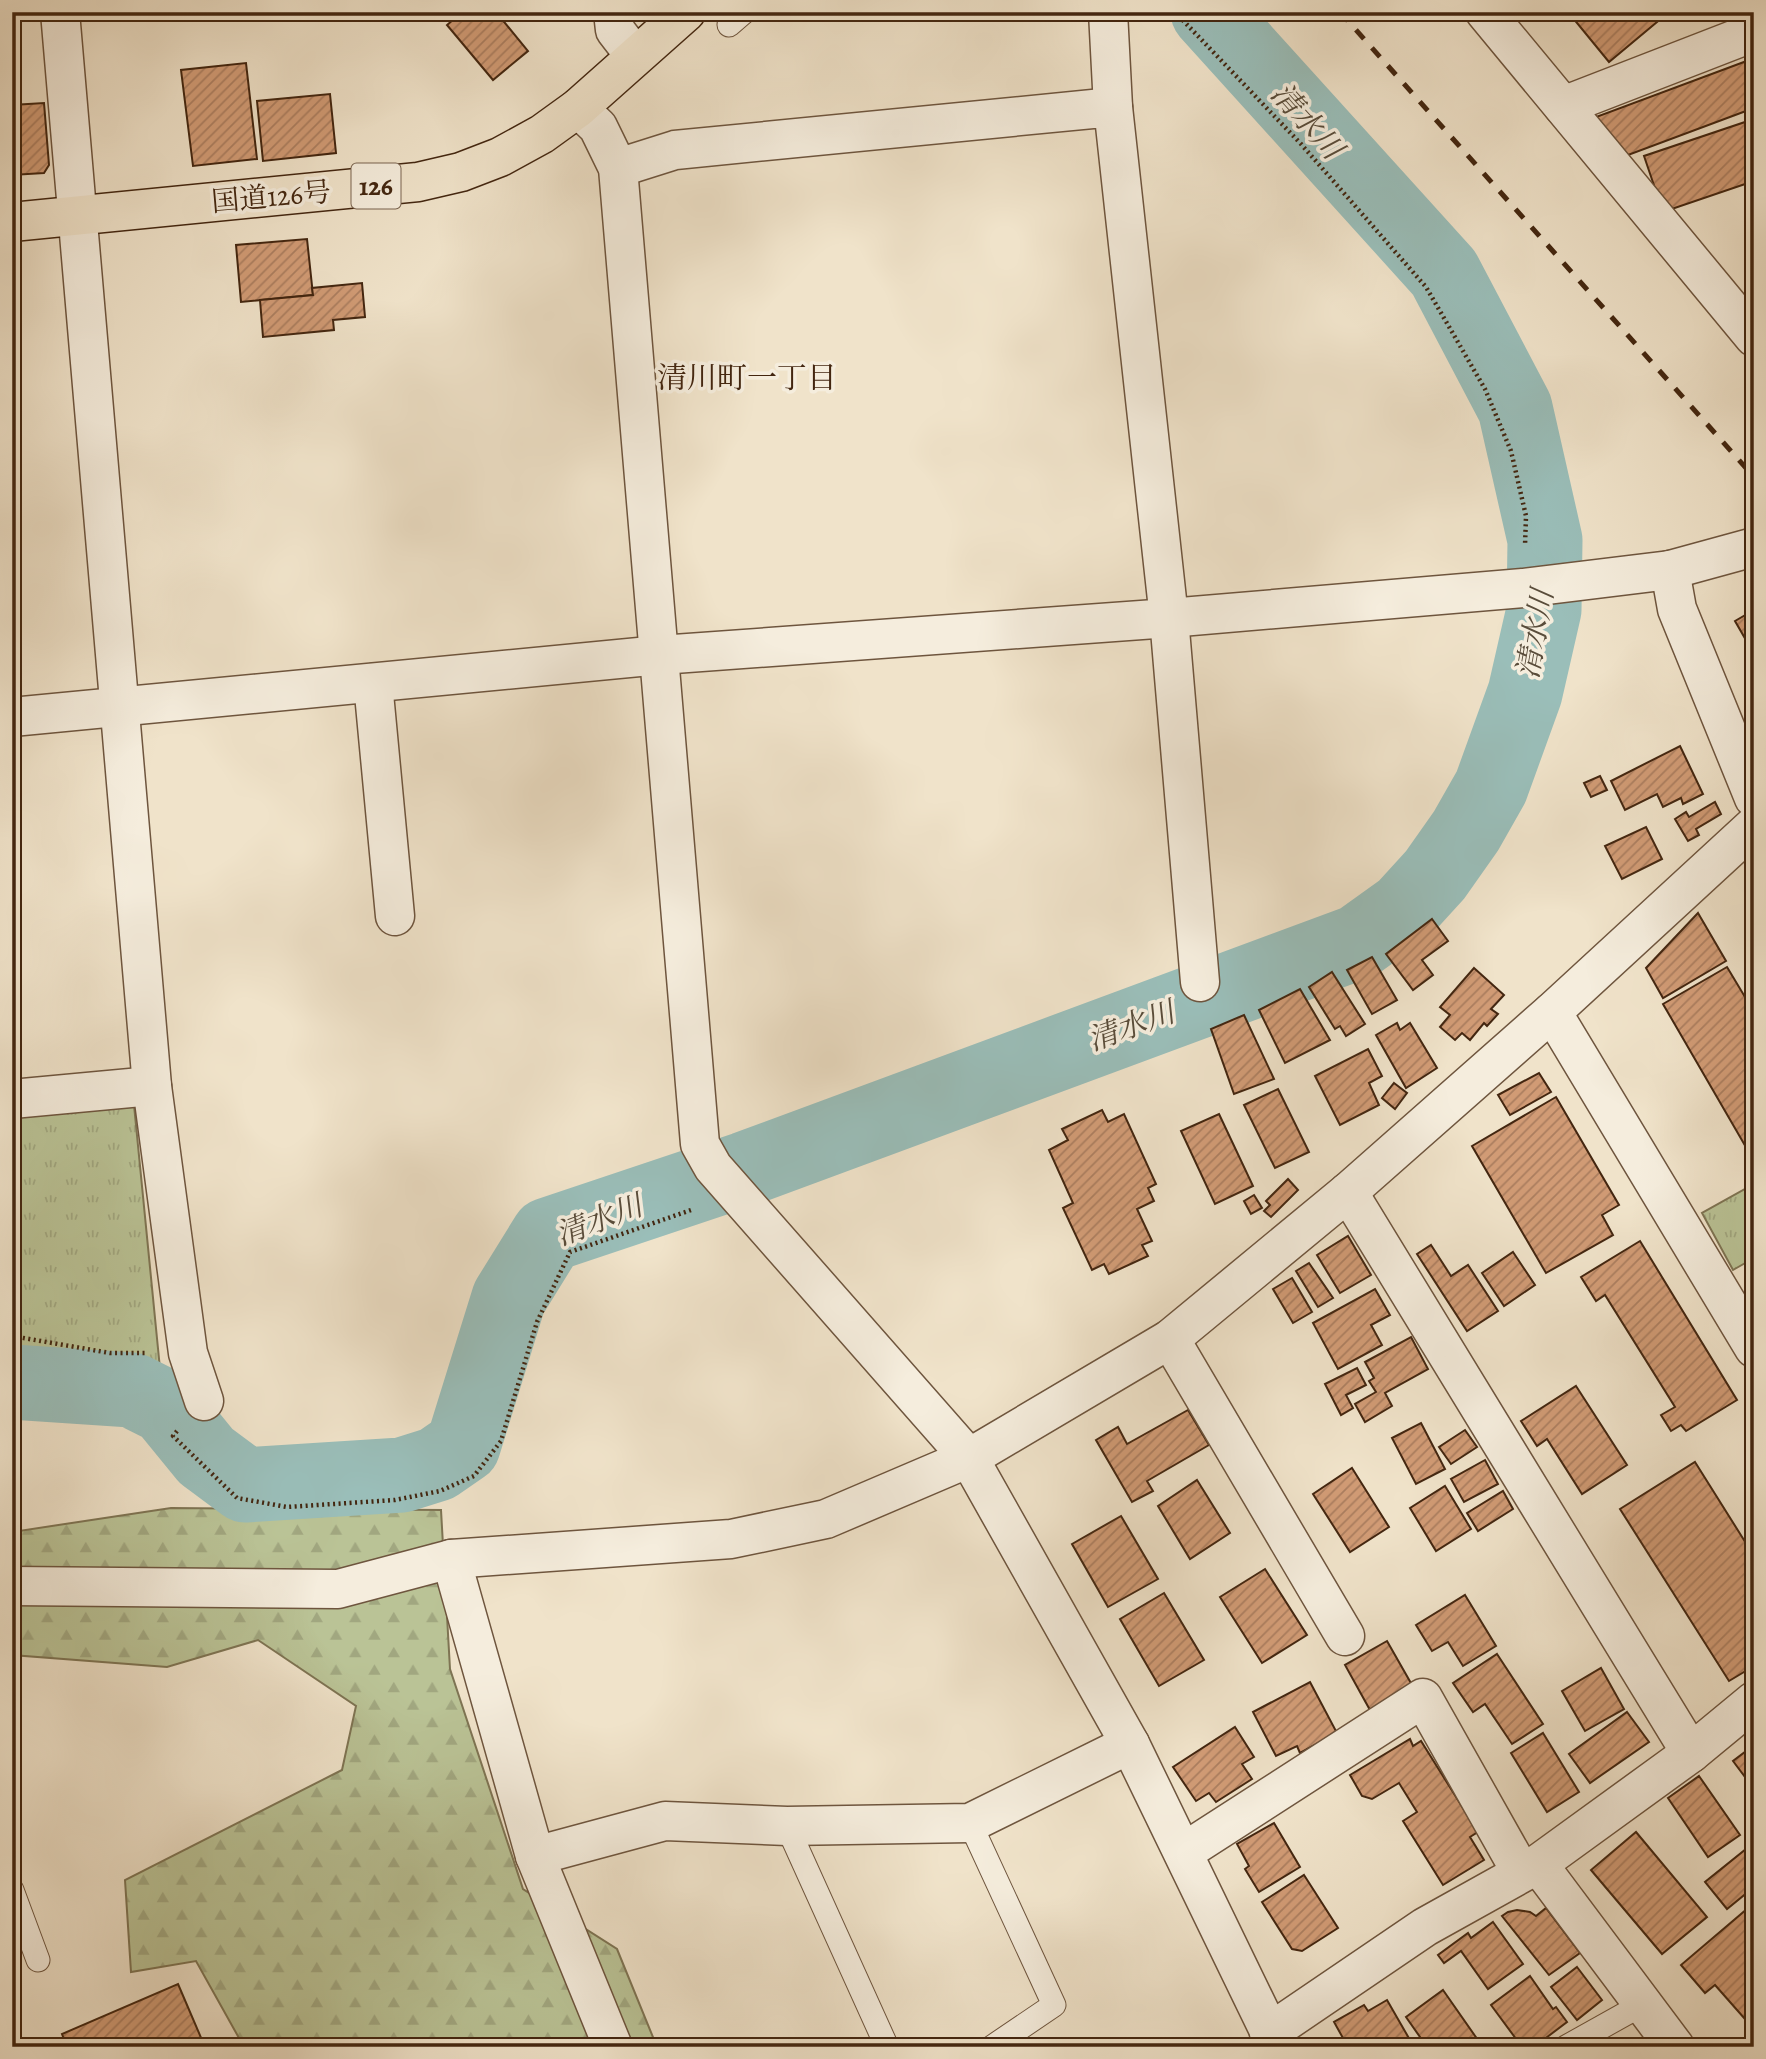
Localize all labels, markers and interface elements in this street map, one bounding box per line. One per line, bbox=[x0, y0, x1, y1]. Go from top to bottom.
water label: 清水川 bbox=[1262, 74, 1354, 170]
road number: 126 bbox=[352, 164, 400, 209]
street label: 国道126号 bbox=[210, 173, 332, 221]
district label: 清川町一丁目 bbox=[657, 358, 837, 398]
water label: 清水川 bbox=[1507, 583, 1563, 682]
water label: 清水川 bbox=[1082, 991, 1183, 1060]
water label: 清水川 bbox=[550, 1184, 651, 1255]

